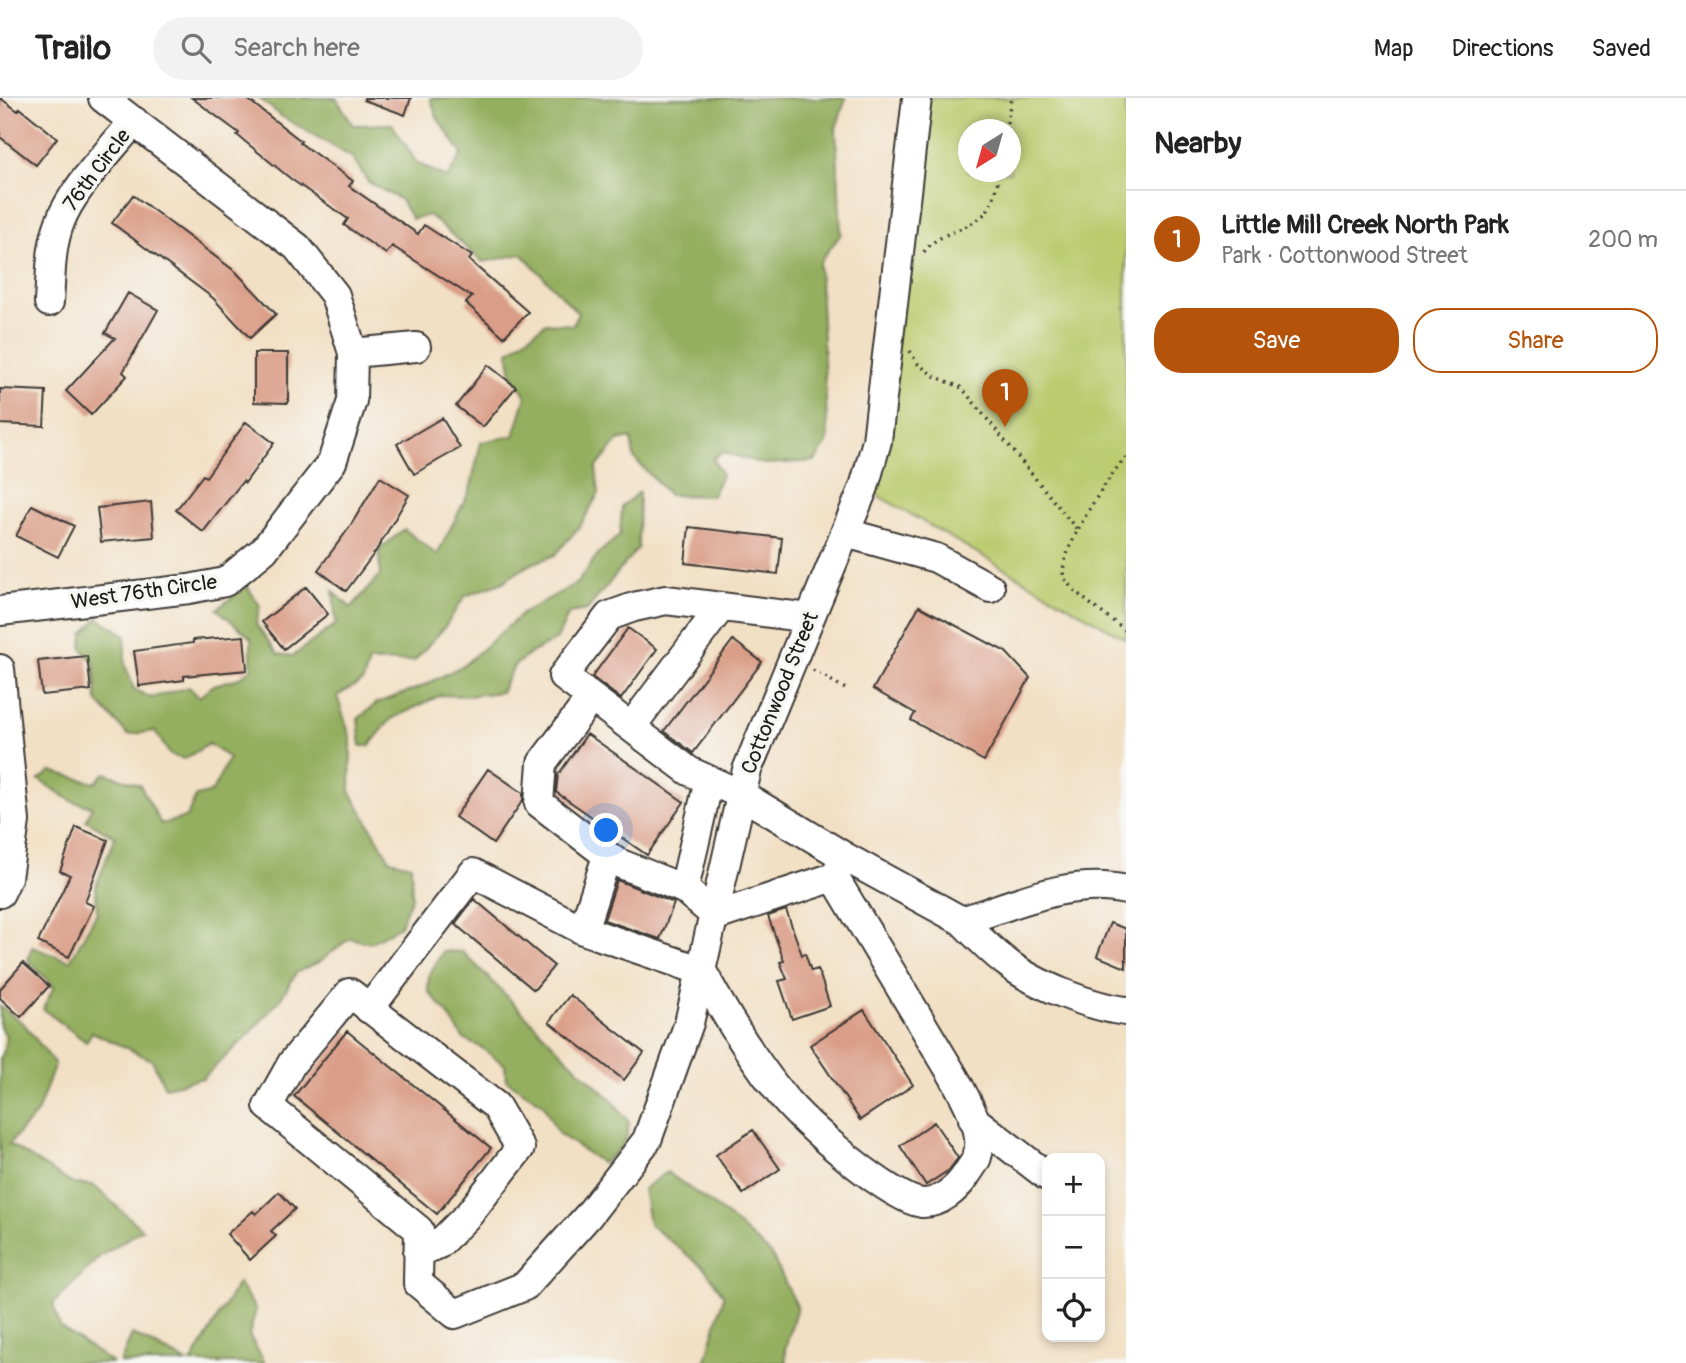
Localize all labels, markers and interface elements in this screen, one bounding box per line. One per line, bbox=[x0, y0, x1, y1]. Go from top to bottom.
search box bbox=[153, 17, 643, 80]
text: Trailo bbox=[35, 28, 111, 69]
icon: search bbox=[177, 29, 215, 67]
text: Search here bbox=[233, 32, 360, 64]
text: Map bbox=[1374, 34, 1414, 63]
text: Directions bbox=[1452, 34, 1553, 63]
text: Saved bbox=[1591, 34, 1651, 63]
north arrow bbox=[958, 119, 1021, 182]
street label: 76th Circle bbox=[57, 123, 137, 217]
text: Nearby bbox=[1154, 125, 1241, 162]
text: Little Mill Creek North Park bbox=[1221, 209, 1509, 241]
text: 1 bbox=[1173, 225, 1182, 254]
text: 200 m bbox=[1588, 225, 1658, 254]
text: Park · Cottonwood Street bbox=[1221, 241, 1468, 270]
button: Save bbox=[1154, 308, 1399, 373]
button: Share bbox=[1413, 308, 1658, 373]
pin: 1 bbox=[982, 369, 1028, 427]
street label: West 76th Circle bbox=[69, 568, 219, 616]
street label: Cottonwood Street bbox=[735, 607, 825, 778]
your location bbox=[589, 813, 623, 847]
map controls bbox=[1042, 1153, 1105, 1342]
button: + bbox=[1042, 1153, 1105, 1216]
button: − bbox=[1042, 1216, 1105, 1279]
button: locate bbox=[1042, 1279, 1105, 1342]

